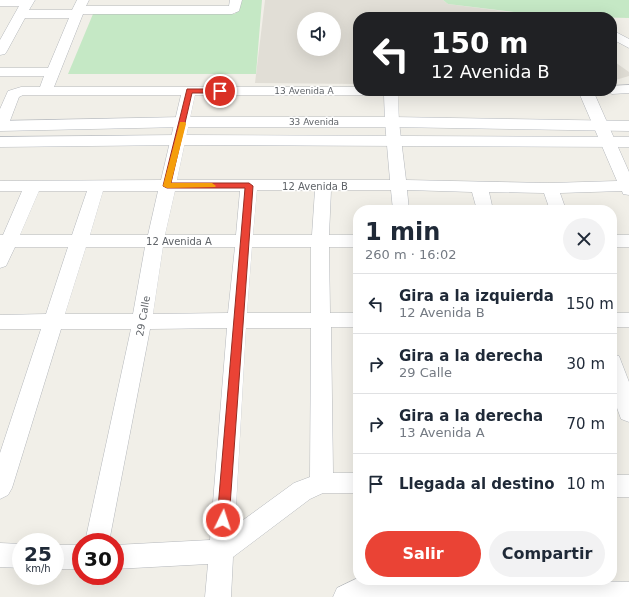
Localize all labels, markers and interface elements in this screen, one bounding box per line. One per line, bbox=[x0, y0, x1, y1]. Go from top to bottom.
map controls bbox=[297, 12, 341, 56]
button: sound bbox=[297, 12, 341, 56]
text: 150 m bbox=[431, 27, 528, 60]
icon: left bbox=[365, 28, 417, 80]
text: 12 Avenida B bbox=[431, 61, 550, 82]
pin bbox=[203, 74, 237, 108]
icon: arrive bbox=[209, 80, 231, 102]
street label: 13 Avenida A bbox=[274, 86, 334, 96]
street label: 33 Avenida bbox=[289, 117, 339, 127]
street label: 12 Avenida B bbox=[282, 181, 348, 192]
text: 1 min bbox=[365, 218, 440, 246]
button: close bbox=[563, 218, 605, 260]
street label: 12 Avenida A bbox=[146, 236, 212, 247]
text: 260 m · 16:02 bbox=[365, 247, 456, 262]
text: Gira a la izquierda bbox=[399, 287, 554, 305]
icon: left bbox=[365, 293, 387, 315]
street label: 29 Calle bbox=[134, 295, 152, 337]
text: 150 m bbox=[566, 295, 614, 313]
text: 12 Avenida B bbox=[399, 305, 485, 320]
text: Gira a la derecha bbox=[399, 347, 543, 365]
icon: right bbox=[365, 353, 387, 375]
text: 30 m bbox=[567, 355, 605, 373]
text: 29 Calle bbox=[399, 365, 452, 380]
text: Gira a la derecha bbox=[399, 407, 543, 425]
icon: right bbox=[365, 413, 387, 435]
text: 70 m bbox=[567, 415, 605, 433]
text: 13 Avenida A bbox=[399, 425, 485, 440]
icon: arrive bbox=[365, 473, 387, 495]
text: Llegada al destino bbox=[399, 475, 554, 493]
text: 10 m bbox=[567, 475, 605, 493]
position arrow bbox=[202, 499, 244, 541]
button: Salir bbox=[365, 531, 481, 577]
button: Compartir bbox=[489, 531, 605, 577]
speed limit sign: 30 bbox=[72, 533, 124, 585]
text: 25 bbox=[24, 542, 52, 566]
text: km/h bbox=[25, 563, 51, 574]

